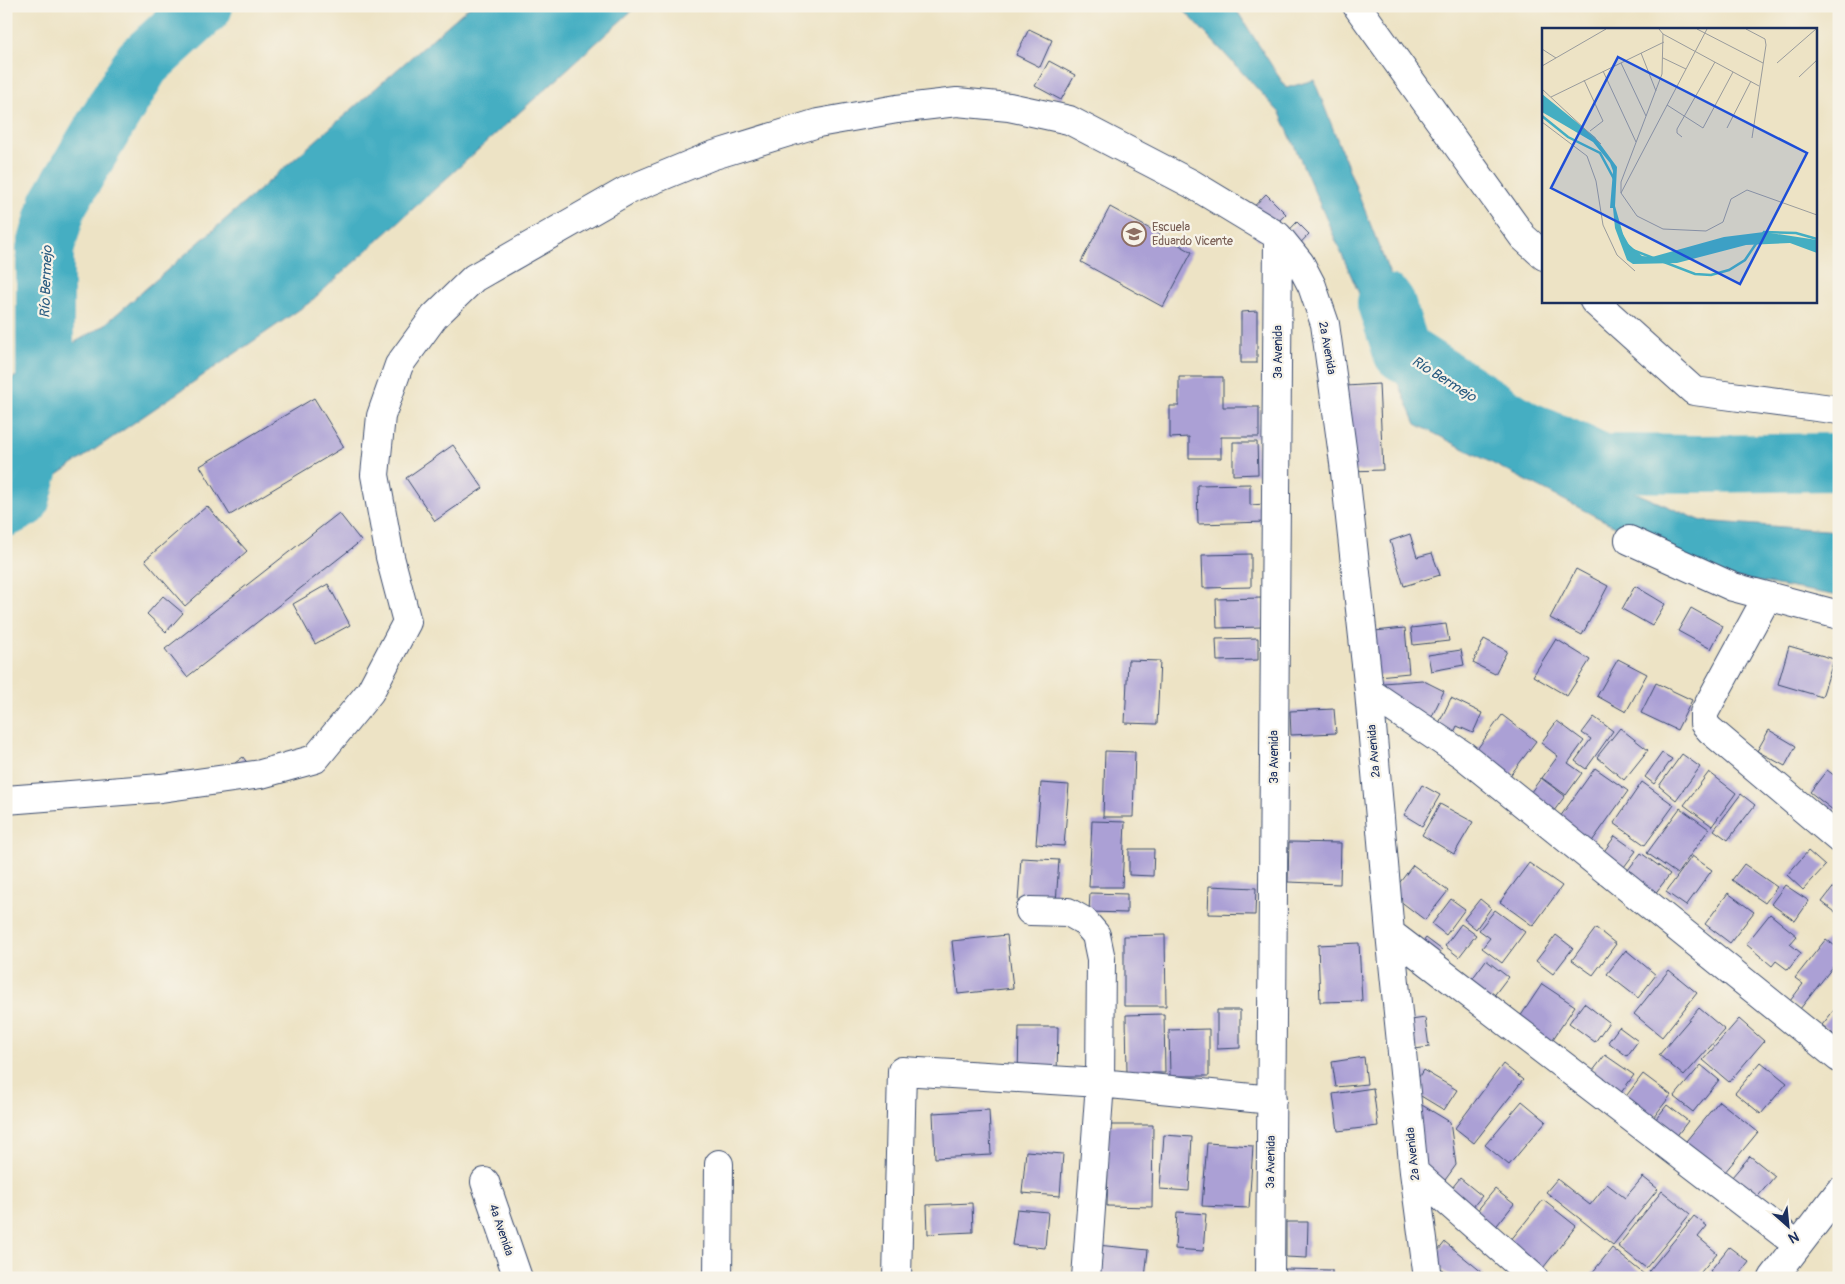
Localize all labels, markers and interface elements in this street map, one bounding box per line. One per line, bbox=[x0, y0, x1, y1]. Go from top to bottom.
inset map bbox=[1542, 28, 1818, 302]
place label: Escuela Eduardo Vicente bbox=[1152, 220, 1233, 249]
school or university icon: Escuela Eduardo Vicente bbox=[1121, 221, 1147, 247]
water label: Río Bermejo bbox=[36, 244, 56, 319]
street label: 2a Avenida bbox=[1315, 320, 1339, 376]
street label: 3a Avenida bbox=[1271, 325, 1286, 379]
water label: Río Bermejo bbox=[1409, 353, 1480, 406]
street label: 2a Avenida bbox=[1364, 723, 1384, 778]
street label: 3a Avenida bbox=[1267, 730, 1282, 784]
street label: 2a Avenida bbox=[1403, 1126, 1423, 1181]
street label: 3a Avenida bbox=[1263, 1135, 1279, 1189]
street label: 4a Avenida bbox=[485, 1202, 517, 1258]
north arrow bbox=[1762, 1202, 1812, 1252]
text: N bbox=[1786, 1227, 1802, 1247]

